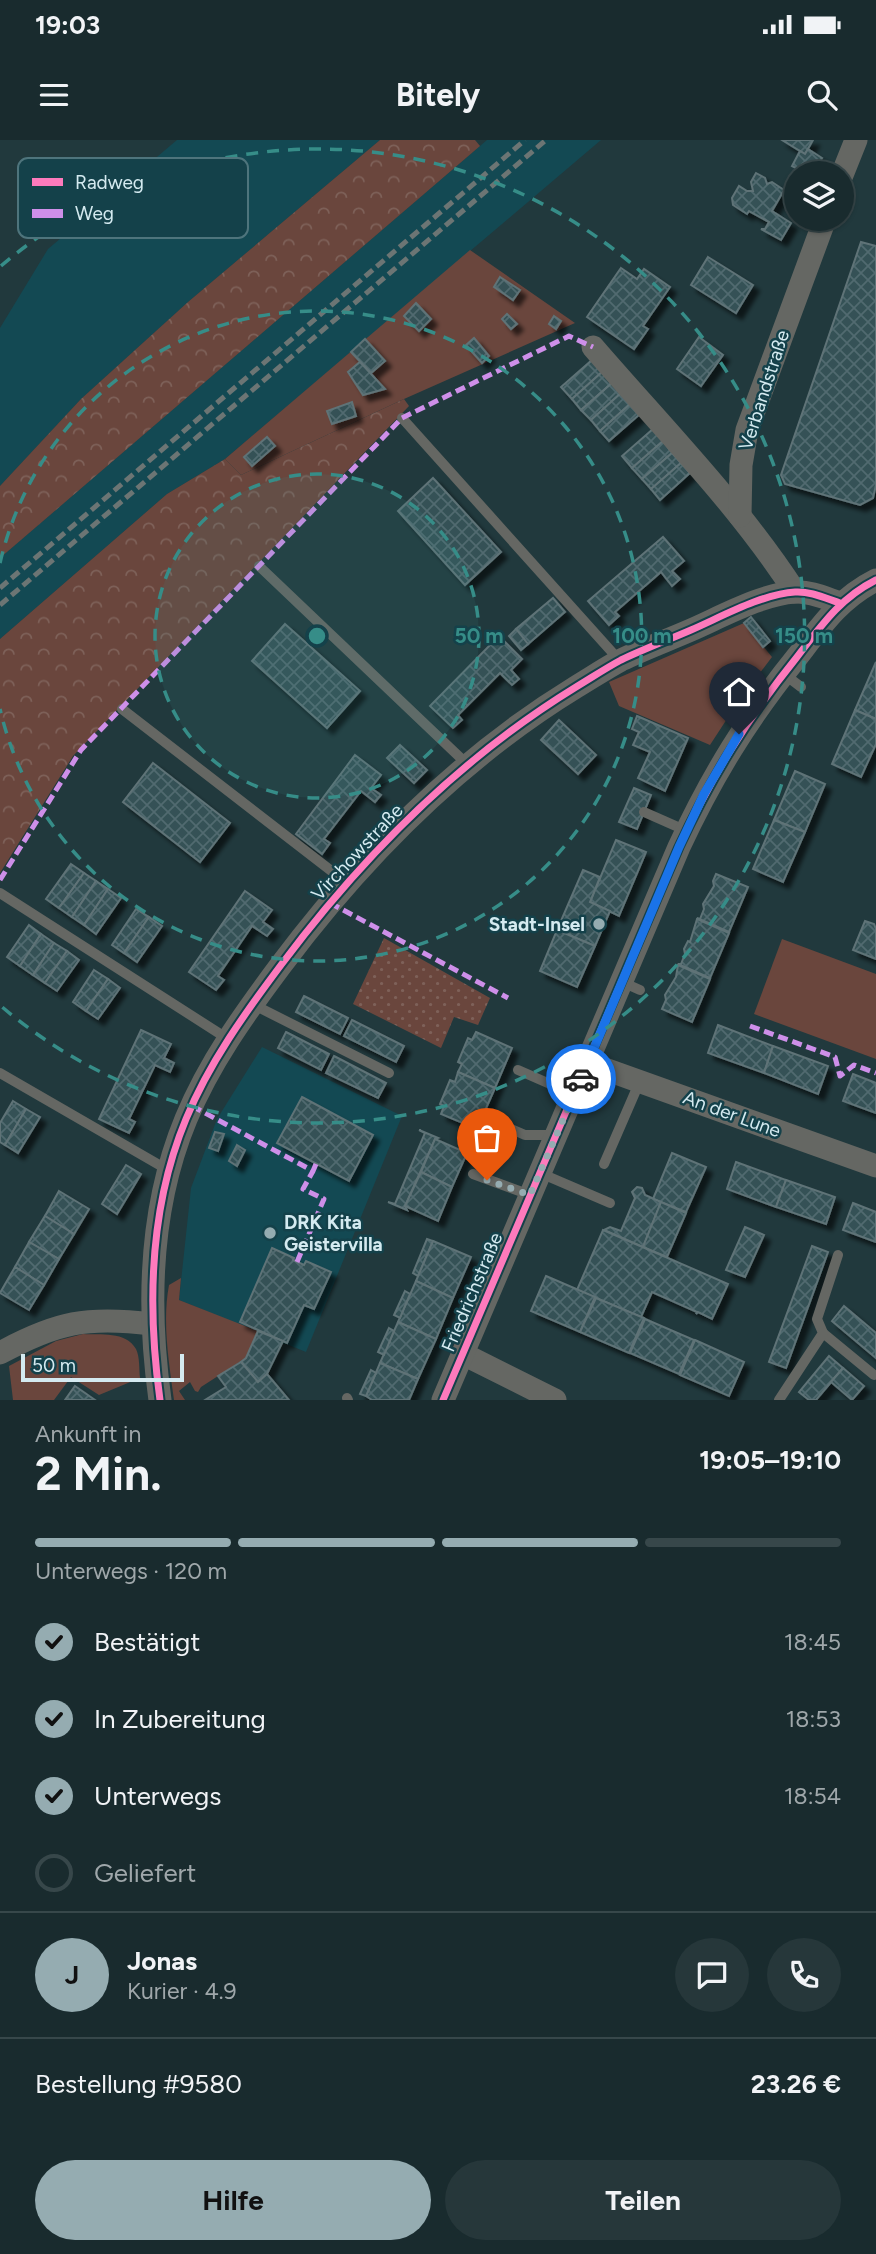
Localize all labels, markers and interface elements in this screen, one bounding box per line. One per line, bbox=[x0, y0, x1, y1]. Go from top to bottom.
text: 19:03 bbox=[35, 9, 100, 41]
icon: menu bbox=[35, 76, 73, 114]
text: Bitely bbox=[396, 76, 480, 114]
icon: search bbox=[803, 76, 841, 114]
legend bbox=[18, 158, 248, 238]
map controls bbox=[784, 161, 854, 231]
button: layers bbox=[784, 161, 854, 231]
text: Radweg bbox=[75, 171, 144, 194]
text: Weg bbox=[75, 202, 114, 225]
street label: Verbandstraße bbox=[734, 327, 794, 453]
text: 50 m bbox=[454, 623, 504, 648]
text: 100 m bbox=[612, 623, 672, 648]
text: 150 m bbox=[775, 623, 833, 648]
centre of rings bbox=[305, 624, 329, 648]
pin bbox=[709, 662, 769, 734]
icon: home bbox=[720, 673, 758, 711]
street label: Virchowstraße bbox=[306, 799, 408, 905]
place label: Stadt-Insel bbox=[489, 913, 585, 936]
marker: Stadt-Insel bbox=[591, 916, 607, 932]
courier bbox=[546, 1044, 616, 1114]
icon: car bbox=[562, 1060, 600, 1098]
street label: An der Lune bbox=[680, 1086, 784, 1142]
pin bbox=[457, 1108, 517, 1180]
icon: bag bbox=[468, 1119, 506, 1157]
place label: DRK Kita Geistervilla bbox=[284, 1211, 383, 1256]
marker: DRK Kita Geistervilla bbox=[262, 1225, 278, 1241]
street label: Friedrichstraße bbox=[437, 1229, 507, 1355]
scale bar bbox=[21, 1351, 184, 1383]
text: 50 m bbox=[32, 1354, 76, 1377]
text: Ankunft in bbox=[35, 1420, 141, 1448]
text: 19:05–19:10 bbox=[699, 1444, 841, 1476]
text: 2 Min. bbox=[35, 1446, 162, 1502]
text: Unterwegs · 120 m bbox=[35, 1557, 227, 1585]
icon: check bbox=[35, 1623, 73, 1661]
text: Bestätigt bbox=[94, 1626, 200, 1658]
text: 18:45 bbox=[784, 1628, 841, 1656]
icon: check bbox=[35, 1700, 73, 1738]
text: In Zubereitung bbox=[94, 1703, 266, 1735]
text: 18:53 bbox=[786, 1705, 841, 1733]
icon: check bbox=[35, 1777, 73, 1815]
text: Unterwegs bbox=[94, 1780, 221, 1812]
text: 18:54 bbox=[784, 1782, 841, 1810]
text: Geliefert bbox=[94, 1857, 196, 1889]
button: chat bbox=[675, 1938, 749, 2012]
button: phone bbox=[767, 1938, 841, 2012]
text: Jonas bbox=[127, 1945, 197, 1977]
text: J bbox=[65, 1959, 79, 1991]
text: Kurier · 4.9 bbox=[127, 1977, 237, 2005]
text: Bestellung #9580 bbox=[35, 2068, 242, 2100]
text: 23.26 € bbox=[751, 2068, 841, 2100]
button: Hilfe bbox=[35, 2160, 431, 2240]
button: Teilen bbox=[445, 2160, 841, 2240]

